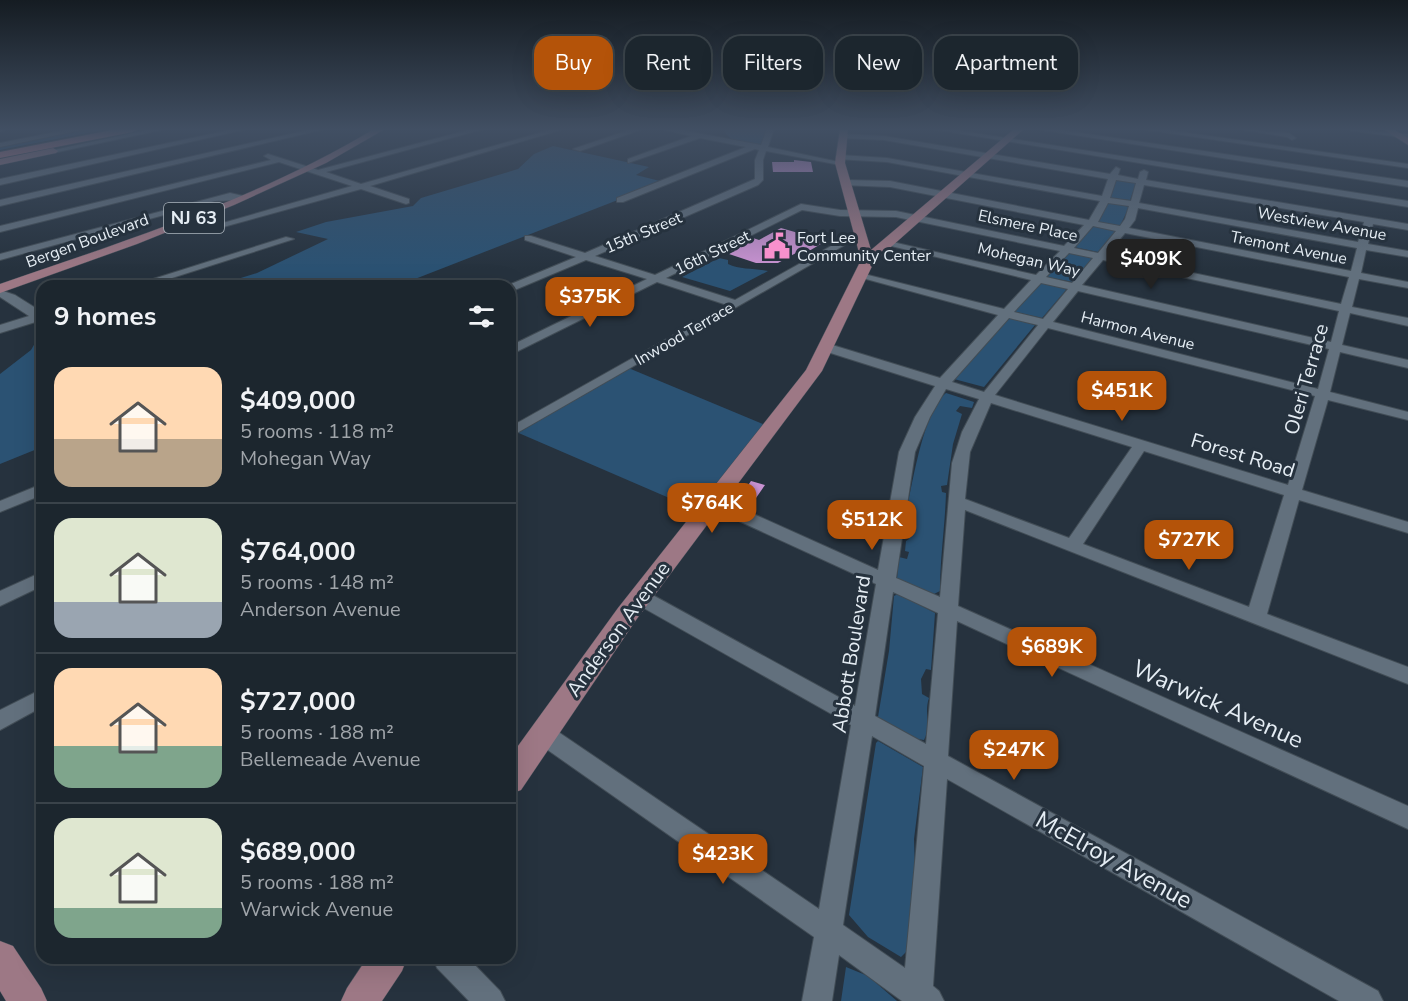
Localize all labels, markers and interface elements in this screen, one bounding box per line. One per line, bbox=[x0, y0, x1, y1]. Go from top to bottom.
chip: Buy bbox=[534, 36, 613, 90]
chip: Rent bbox=[625, 36, 711, 90]
chip: Filters bbox=[723, 36, 823, 90]
chip: New bbox=[835, 36, 922, 90]
chip: Apartment bbox=[934, 36, 1078, 90]
street label: Westview Avenue bbox=[1255, 202, 1388, 246]
road number: NJ 63 bbox=[164, 203, 224, 233]
street label: Elsmere Place bbox=[976, 205, 1080, 247]
street label: 15th Street bbox=[602, 207, 686, 259]
street label: Bergen Boulevard bbox=[23, 208, 152, 273]
street label: 16th Street bbox=[671, 225, 754, 281]
street label: Tremont Avenue bbox=[1229, 226, 1349, 270]
place label: Fort Lee Community Center bbox=[797, 227, 931, 267]
public building icon: Fort Lee Community Center bbox=[762, 231, 792, 261]
street label: Mohegan Way bbox=[975, 237, 1083, 283]
pin: $409K bbox=[1109, 239, 1193, 290]
text: $409K bbox=[1120, 245, 1182, 272]
pin: $375K bbox=[548, 277, 632, 328]
text: $375K bbox=[559, 283, 621, 310]
street label: Inwood Terrace bbox=[631, 297, 738, 371]
text: 9 homes bbox=[54, 299, 156, 334]
icon: filters bbox=[465, 300, 498, 333]
street label: Harmon Avenue bbox=[1079, 306, 1197, 356]
street label: Oleri Terrace bbox=[1278, 320, 1335, 438]
pin: $451K bbox=[1080, 371, 1164, 422]
text: $451K bbox=[1091, 377, 1153, 404]
text: $409,000 bbox=[240, 383, 356, 418]
icon: home bbox=[102, 391, 174, 463]
text: 5 rooms · 118 m² bbox=[240, 418, 394, 445]
street label: Forest Road bbox=[1187, 427, 1298, 484]
text: Mohegan Way bbox=[240, 445, 371, 472]
pin: $764K bbox=[670, 483, 754, 534]
text: $764K bbox=[681, 489, 743, 516]
pin: $512K bbox=[830, 500, 914, 551]
text: $512K bbox=[841, 506, 903, 533]
pin: $727K bbox=[1147, 520, 1231, 571]
text: $727K bbox=[1158, 526, 1220, 553]
text: $764,000 bbox=[240, 534, 356, 569]
icon: home bbox=[102, 542, 174, 614]
street label: Anderson Avenue bbox=[560, 556, 677, 702]
text: 5 rooms · 148 m² bbox=[240, 569, 394, 596]
street label: Abbott Boulevard bbox=[826, 573, 877, 735]
text: Anderson Avenue bbox=[240, 596, 401, 623]
pin: $689K bbox=[1010, 627, 1094, 678]
text: $689K bbox=[1021, 633, 1083, 660]
street label: Warwick Avenue bbox=[1128, 652, 1308, 756]
text: $727,000 bbox=[240, 684, 356, 719]
icon: home bbox=[102, 692, 174, 764]
text: 5 rooms · 188 m² bbox=[240, 719, 394, 746]
pin: $247K bbox=[972, 730, 1056, 781]
text: $247K bbox=[983, 736, 1045, 763]
text: Bellemeade Avenue bbox=[240, 746, 420, 773]
street label: McElroy Avenue bbox=[1030, 804, 1198, 916]
text: $689,000 bbox=[240, 834, 356, 869]
pin: $423K bbox=[681, 834, 765, 885]
text: $423K bbox=[692, 840, 754, 867]
icon: home bbox=[102, 842, 174, 914]
text: 5 rooms · 188 m² bbox=[240, 869, 394, 896]
text: Warwick Avenue bbox=[240, 896, 393, 923]

